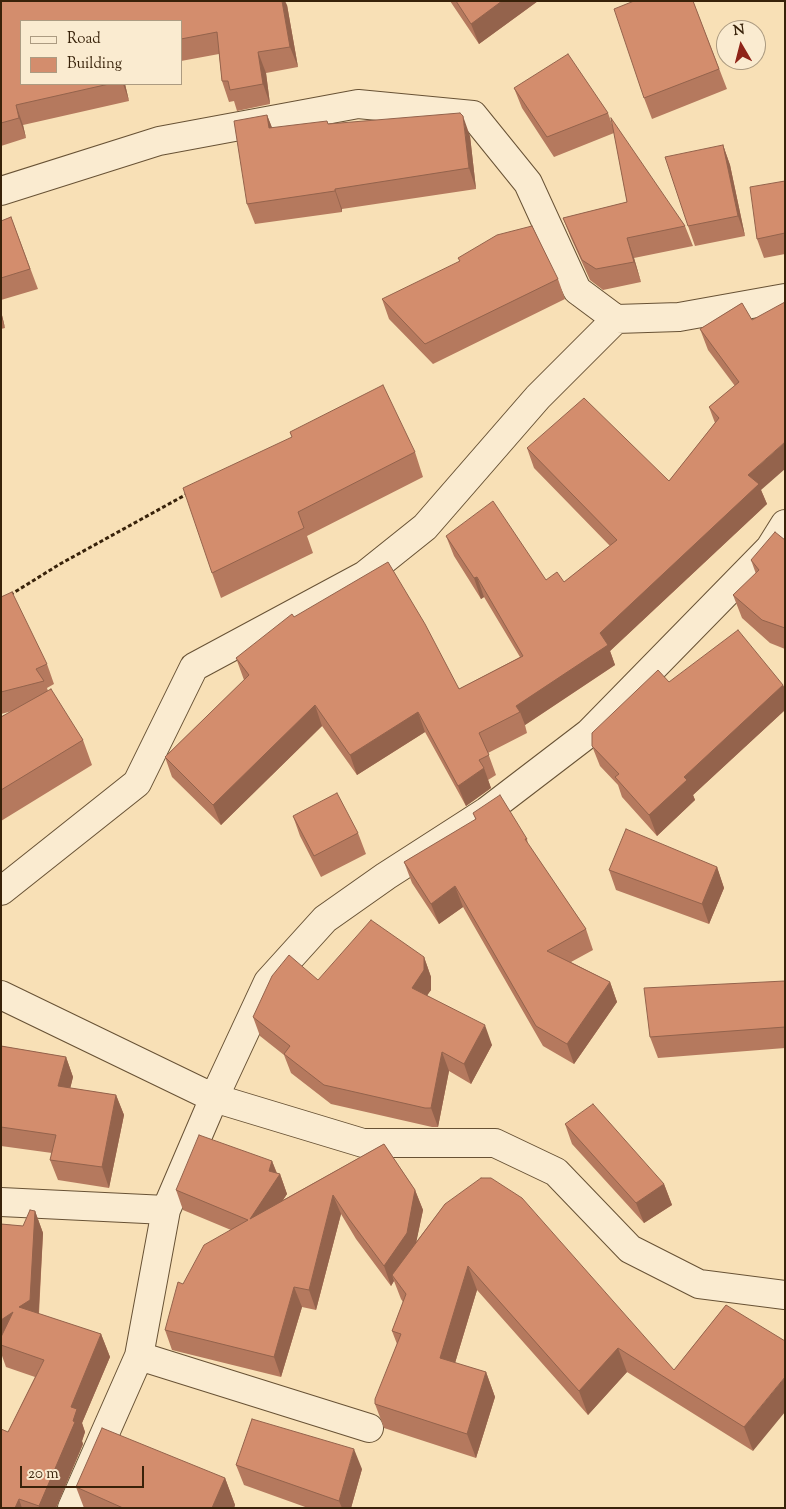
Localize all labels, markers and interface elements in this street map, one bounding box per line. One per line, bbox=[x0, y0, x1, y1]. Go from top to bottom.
legend bbox=[20, 20, 182, 85]
north arrow bbox=[716, 20, 766, 70]
text: N bbox=[732, 20, 746, 42]
text: Road bbox=[67, 29, 101, 50]
text: Building bbox=[67, 54, 122, 75]
scale bar bbox=[22, 1456, 146, 1488]
text: 20 m bbox=[28, 1464, 59, 1485]

